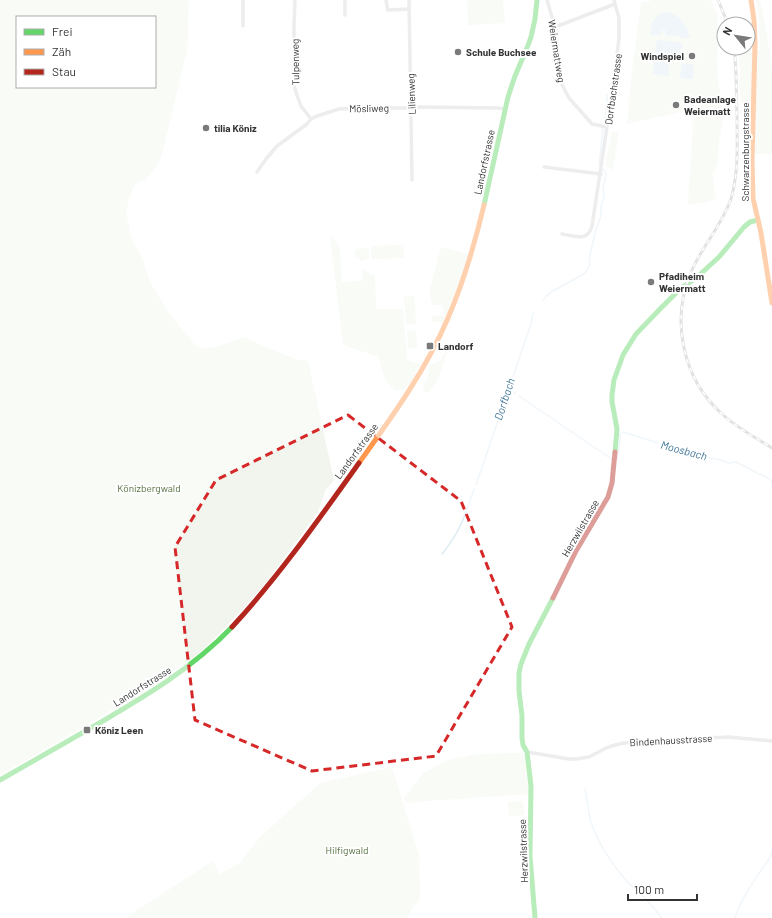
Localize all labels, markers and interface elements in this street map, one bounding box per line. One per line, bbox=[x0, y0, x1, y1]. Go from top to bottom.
legend bbox=[16, 16, 156, 88]
north arrow bbox=[716, 16, 756, 56]
street label: Weiermattweg bbox=[546, 19, 568, 83]
text: Frei bbox=[52, 24, 72, 38]
text: N bbox=[719, 24, 734, 37]
street label: Tulpenweg bbox=[289, 39, 301, 85]
text: Zäh bbox=[52, 44, 71, 58]
place label: Schule Buchsee bbox=[466, 46, 537, 58]
marker: Schule Buchsee bbox=[453, 47, 463, 57]
place label: Windspiel bbox=[640, 50, 684, 62]
marker: Windspiel bbox=[687, 51, 697, 61]
street label: Dorfbachstrasse bbox=[602, 52, 624, 126]
text: Stau bbox=[52, 64, 76, 78]
street label: Lilienweg bbox=[404, 73, 418, 115]
place label: Badeanlage Weiermatt bbox=[684, 93, 737, 117]
marker: Badeanlage Weiermatt bbox=[671, 100, 681, 110]
street label: Mösliweg bbox=[349, 102, 389, 114]
street label: Schwarzenburgstrasse bbox=[739, 103, 751, 201]
place label: tilia Köniz bbox=[214, 122, 257, 134]
marker: tilia Köniz bbox=[201, 123, 211, 133]
street label: Landorfstrasse bbox=[471, 128, 497, 196]
place label: Pfadiheim Weiermatt bbox=[659, 270, 706, 294]
marker: Pfadiheim Weiermatt bbox=[646, 277, 656, 287]
place label: Landorf bbox=[438, 340, 474, 352]
marker: Landorf bbox=[425, 341, 435, 351]
water label: Dorfbach bbox=[491, 376, 517, 422]
street label: Landorfstrasse bbox=[332, 421, 380, 481]
water label: Moosbach bbox=[659, 438, 709, 462]
park label: Könizbergwald bbox=[117, 482, 181, 494]
street label: Herzwilstrasse bbox=[559, 497, 601, 559]
street label: Landorfstrasse bbox=[111, 663, 173, 709]
place label: Köniz Leen bbox=[95, 724, 143, 736]
marker: Köniz Leen bbox=[82, 725, 92, 735]
street label: Bindenhausstrasse bbox=[629, 732, 713, 748]
street label: Herzwilstrasse bbox=[516, 819, 530, 883]
park label: Hilfigwald bbox=[326, 844, 368, 856]
scale bar bbox=[628, 876, 697, 902]
text: 100 m bbox=[634, 882, 664, 896]

